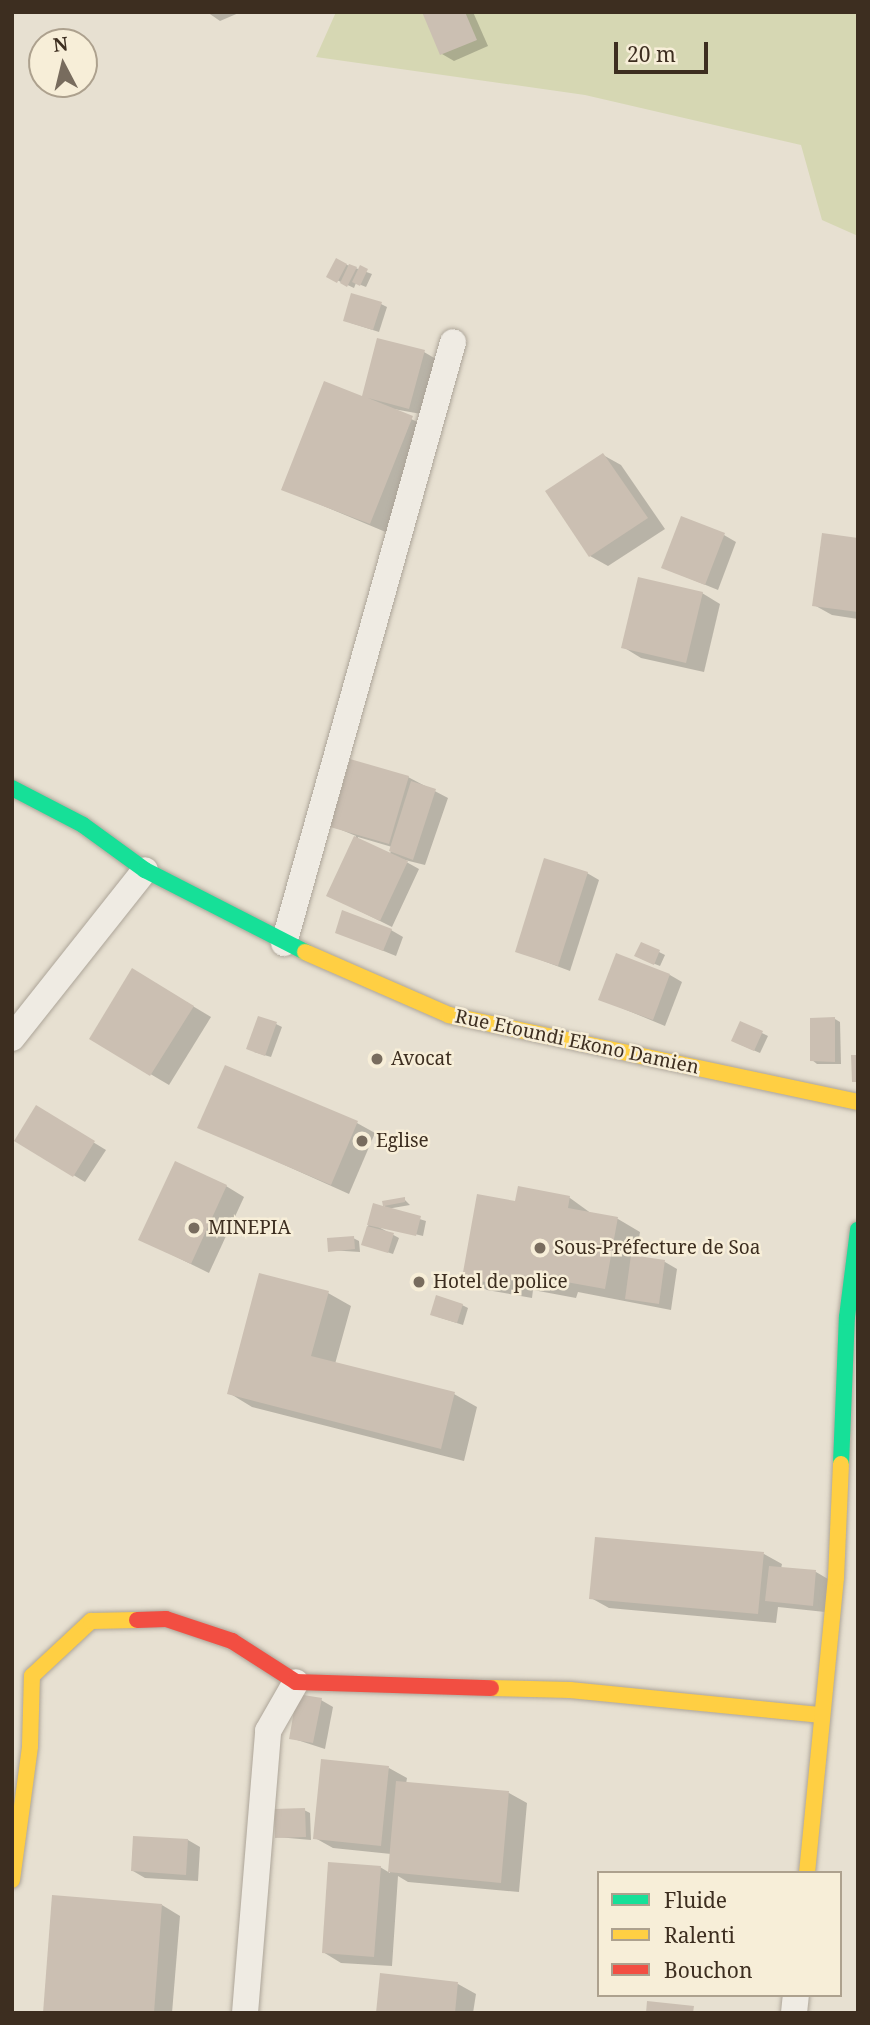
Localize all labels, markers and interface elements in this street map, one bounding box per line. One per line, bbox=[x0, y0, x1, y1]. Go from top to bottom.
north arrow bbox=[28, 28, 98, 98]
scale bar bbox=[618, 28, 712, 72]
text: N bbox=[52, 30, 70, 58]
text: 20 m bbox=[627, 40, 676, 68]
street label: Rue Etoundi Ekono Damien bbox=[453, 1005, 701, 1079]
place label: Avocat bbox=[391, 1048, 452, 1070]
marker: Avocat bbox=[369, 1051, 385, 1067]
place label: Eglise bbox=[376, 1130, 429, 1152]
marker: Eglise bbox=[354, 1133, 370, 1149]
place label: MINEPIA bbox=[208, 1217, 291, 1239]
marker: MINEPIA bbox=[186, 1220, 202, 1236]
place label: Sous-Préfecture de Soa bbox=[554, 1237, 761, 1259]
marker: Sous-Préfecture de Soa bbox=[532, 1240, 548, 1256]
place label: Hotel de police bbox=[433, 1271, 568, 1293]
marker: Hotel de police bbox=[411, 1274, 427, 1290]
legend bbox=[597, 1871, 842, 1997]
text: Fluide bbox=[664, 1886, 727, 1914]
text: Ralenti bbox=[664, 1921, 735, 1949]
text: Bouchon bbox=[664, 1956, 753, 1984]

